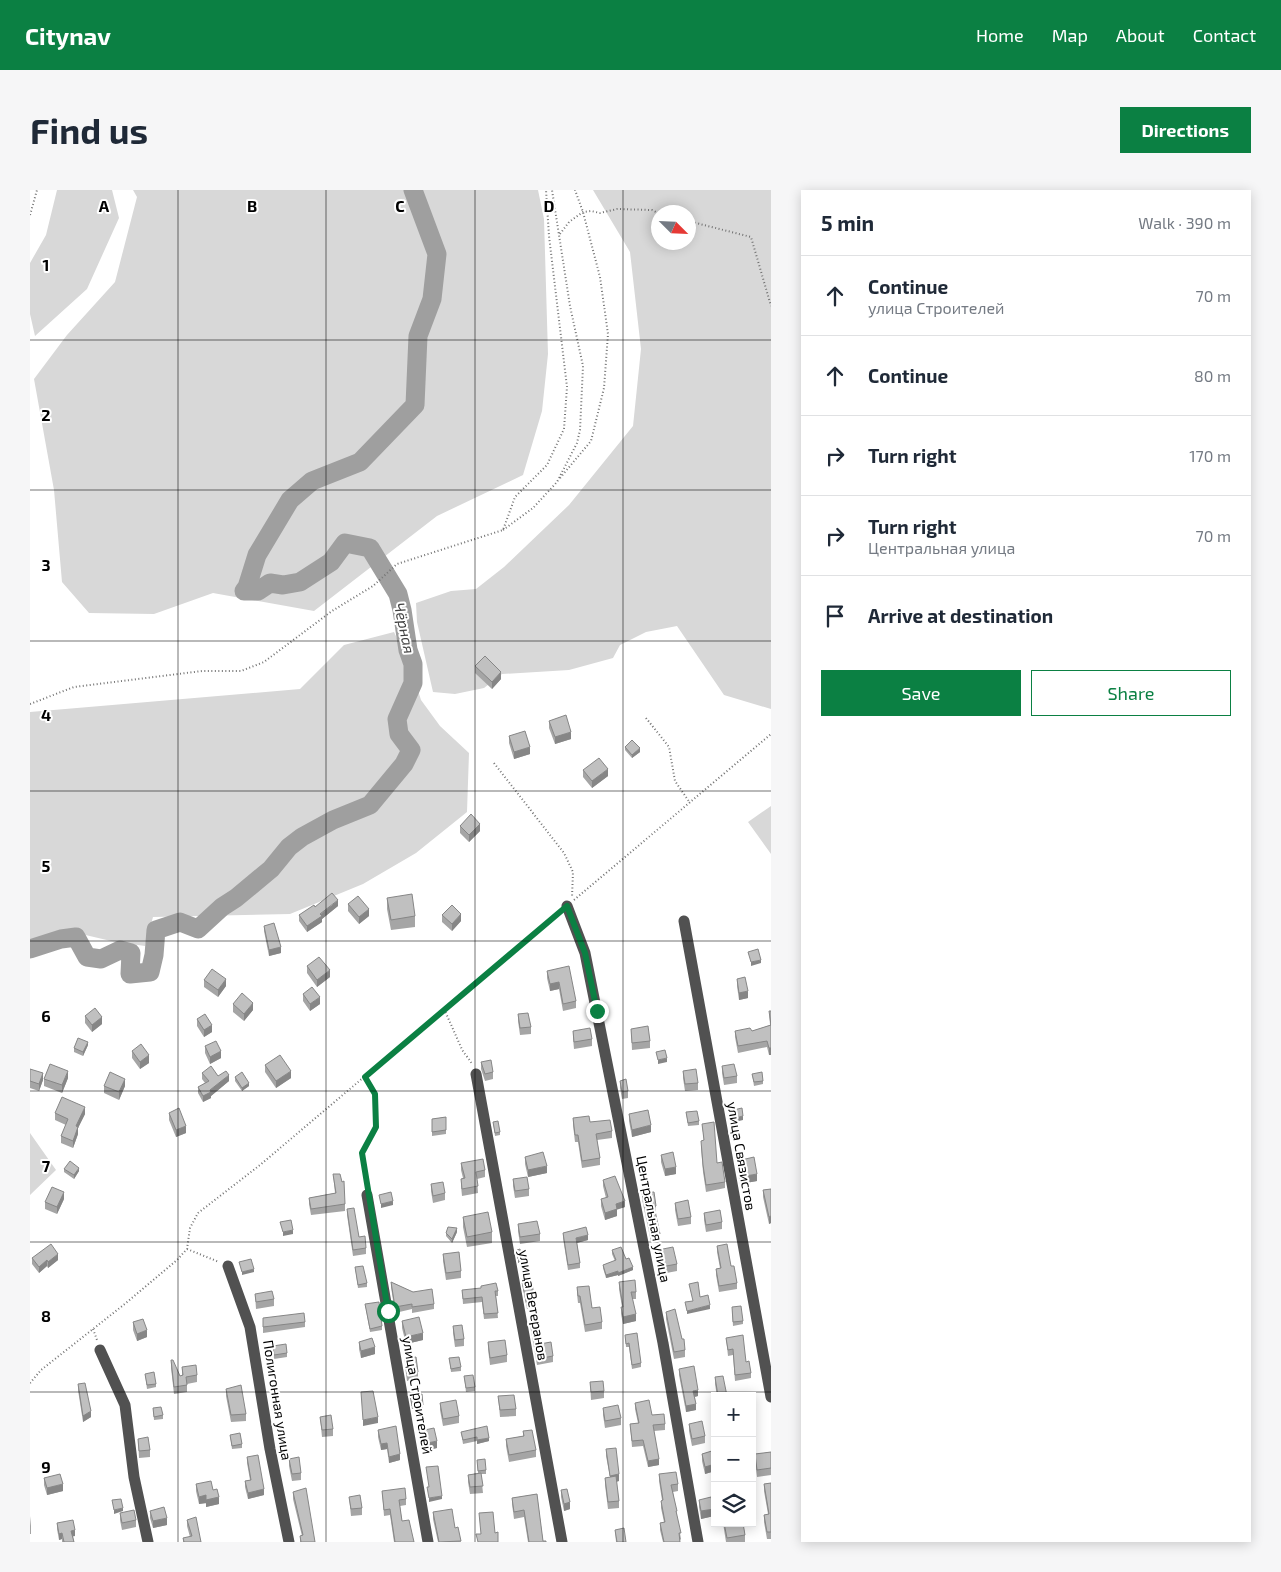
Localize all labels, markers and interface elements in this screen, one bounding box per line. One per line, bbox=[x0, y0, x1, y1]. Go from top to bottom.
text: Citynav bbox=[25, 21, 111, 50]
text: Home bbox=[976, 24, 1024, 46]
text: Map bbox=[1052, 24, 1088, 46]
text: About bbox=[1116, 24, 1165, 46]
text: Contact bbox=[1193, 24, 1256, 46]
button: Directions bbox=[1120, 107, 1251, 153]
text: Find us bbox=[30, 109, 148, 151]
text: A bbox=[99, 196, 110, 215]
text: B bbox=[247, 196, 257, 215]
text: C bbox=[395, 196, 405, 215]
text: D bbox=[544, 196, 555, 215]
north arrow bbox=[651, 205, 696, 250]
text: 5 min bbox=[821, 210, 874, 235]
text: Walk · 390 m bbox=[1138, 213, 1231, 232]
text: 1 bbox=[43, 255, 49, 274]
text: Continue bbox=[868, 275, 948, 298]
icon: ahead bbox=[821, 282, 849, 310]
text: 70 m bbox=[1196, 286, 1231, 305]
text: улица Строителей bbox=[868, 298, 1004, 317]
icon: ahead bbox=[821, 362, 849, 390]
text: Continue bbox=[868, 364, 948, 387]
text: 80 m bbox=[1194, 366, 1231, 385]
text: 2 bbox=[41, 405, 51, 424]
icon: right bbox=[821, 442, 849, 470]
text: Turn right bbox=[868, 444, 956, 467]
text: 170 m bbox=[1189, 446, 1231, 465]
text: Turn right bbox=[868, 515, 956, 538]
icon: right bbox=[821, 522, 849, 550]
text: 70 m bbox=[1196, 526, 1231, 545]
text: Центральная улица bbox=[868, 538, 1015, 557]
text: 3 bbox=[41, 555, 51, 574]
water label: Чёрная bbox=[391, 601, 419, 655]
icon: arrive bbox=[821, 602, 849, 630]
text: Arrive at destination bbox=[868, 604, 1053, 627]
button: Save bbox=[821, 670, 1021, 716]
button: Share bbox=[1031, 670, 1231, 716]
text: 4 bbox=[41, 705, 51, 724]
text: 5 bbox=[42, 856, 51, 875]
route end bbox=[586, 1000, 609, 1023]
text: 6 bbox=[41, 1006, 51, 1025]
street label: улица Связистов bbox=[724, 1100, 760, 1212]
street label: Центральная улица bbox=[633, 1154, 675, 1284]
text: 7 bbox=[42, 1156, 51, 1175]
street label: улица Ветеранов bbox=[516, 1248, 552, 1362]
route start bbox=[377, 1300, 400, 1323]
text: 8 bbox=[41, 1306, 51, 1325]
street label: улица Строителей bbox=[399, 1335, 437, 1455]
street label: Полигонная улица bbox=[260, 1339, 296, 1461]
map controls bbox=[711, 1392, 756, 1527]
button: + bbox=[711, 1392, 756, 1437]
button: − bbox=[711, 1437, 756, 1482]
text: 9 bbox=[41, 1457, 51, 1476]
button: layers bbox=[711, 1482, 756, 1527]

